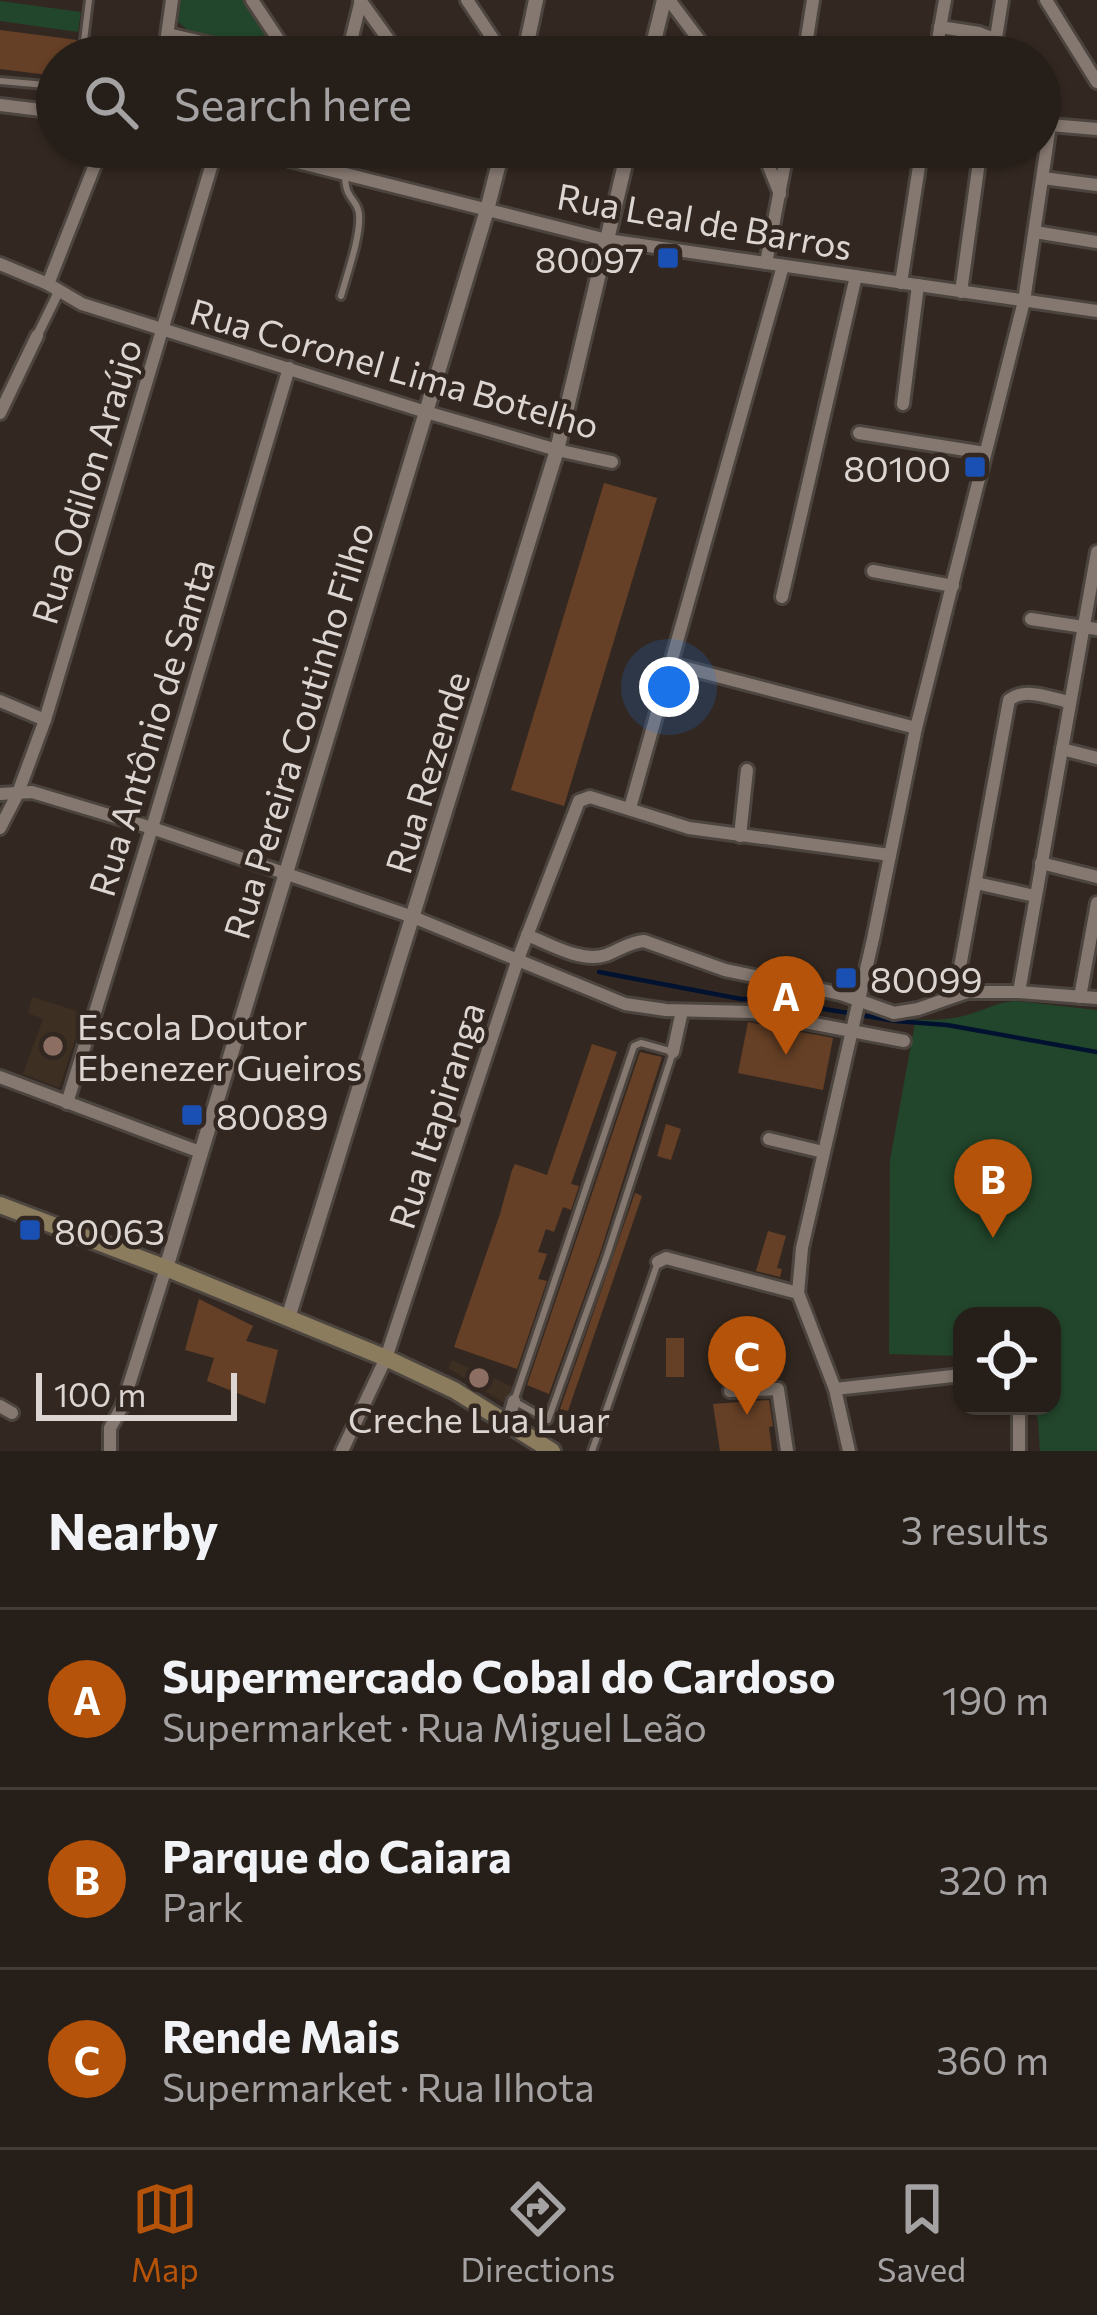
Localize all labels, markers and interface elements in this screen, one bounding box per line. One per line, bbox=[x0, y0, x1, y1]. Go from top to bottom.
search box bbox=[36, 36, 1061, 168]
icon: search bbox=[78, 69, 144, 135]
text: Search here bbox=[174, 75, 412, 130]
street label: Rua Leal de Barros bbox=[554, 172, 856, 268]
place label: 80097 bbox=[534, 236, 644, 280]
marker: 80097 bbox=[655, 245, 681, 271]
street label: Rua Coronel Lima Botelho bbox=[186, 288, 604, 446]
street label: Rua Odilon Araújo bbox=[21, 333, 149, 629]
place label: 80100 bbox=[843, 445, 951, 489]
marker: 80100 bbox=[962, 454, 988, 480]
street label: Rua Pereira Coutinho Filho bbox=[213, 516, 381, 944]
street label: Rua Antônio de Santa bbox=[78, 553, 222, 901]
your location bbox=[639, 657, 699, 717]
street label: Rua Rezende bbox=[374, 666, 478, 878]
pin: A bbox=[747, 956, 825, 1055]
place label: 80099 bbox=[870, 956, 983, 1000]
marker: 80099 bbox=[833, 965, 859, 991]
street label: Rua Itapiranga bbox=[378, 996, 492, 1234]
place label: Escola Doutor Ebenezer Gueiros bbox=[77, 1003, 362, 1088]
marker: Escola Doutor Ebenezer Gueiros bbox=[40, 1033, 66, 1059]
place label: 80089 bbox=[216, 1093, 329, 1137]
marker: 80089 bbox=[179, 1102, 205, 1128]
pin: B bbox=[954, 1139, 1032, 1238]
place label: 80063 bbox=[54, 1208, 165, 1252]
marker: 80063 bbox=[17, 1217, 43, 1243]
map controls bbox=[953, 1307, 1061, 1415]
button: locate bbox=[953, 1307, 1061, 1415]
pin: C bbox=[708, 1316, 786, 1415]
marker: Creche Lua Luar bbox=[466, 1365, 492, 1391]
scale bar bbox=[36, 1367, 237, 1420]
text: 100 m bbox=[54, 1373, 146, 1414]
place label: Creche Lua Luar bbox=[348, 1396, 610, 1440]
text: Nearby bbox=[48, 1498, 218, 1561]
text: 3 results bbox=[901, 1505, 1049, 1553]
text: Supermercado Cobal do Cardoso bbox=[162, 1647, 836, 1702]
text: A bbox=[73, 1675, 101, 1723]
text: 190 m bbox=[942, 1675, 1049, 1723]
text: Supermarket · Rua Miguel Leão bbox=[162, 1702, 707, 1750]
text: Parque do Caiara bbox=[162, 1827, 512, 1882]
text: B bbox=[74, 1855, 100, 1903]
text: 320 m bbox=[938, 1855, 1049, 1903]
text: Park bbox=[162, 1882, 244, 1930]
text: Rende Mais bbox=[162, 2007, 400, 2062]
text: C bbox=[74, 2035, 100, 2083]
text: 360 m bbox=[936, 2035, 1049, 2083]
text: Supermarket · Rua Ilhota bbox=[162, 2062, 595, 2110]
tab: Map bbox=[131, 2176, 199, 2289]
tab: Directions bbox=[461, 2176, 615, 2289]
tab: Saved bbox=[877, 2176, 966, 2289]

